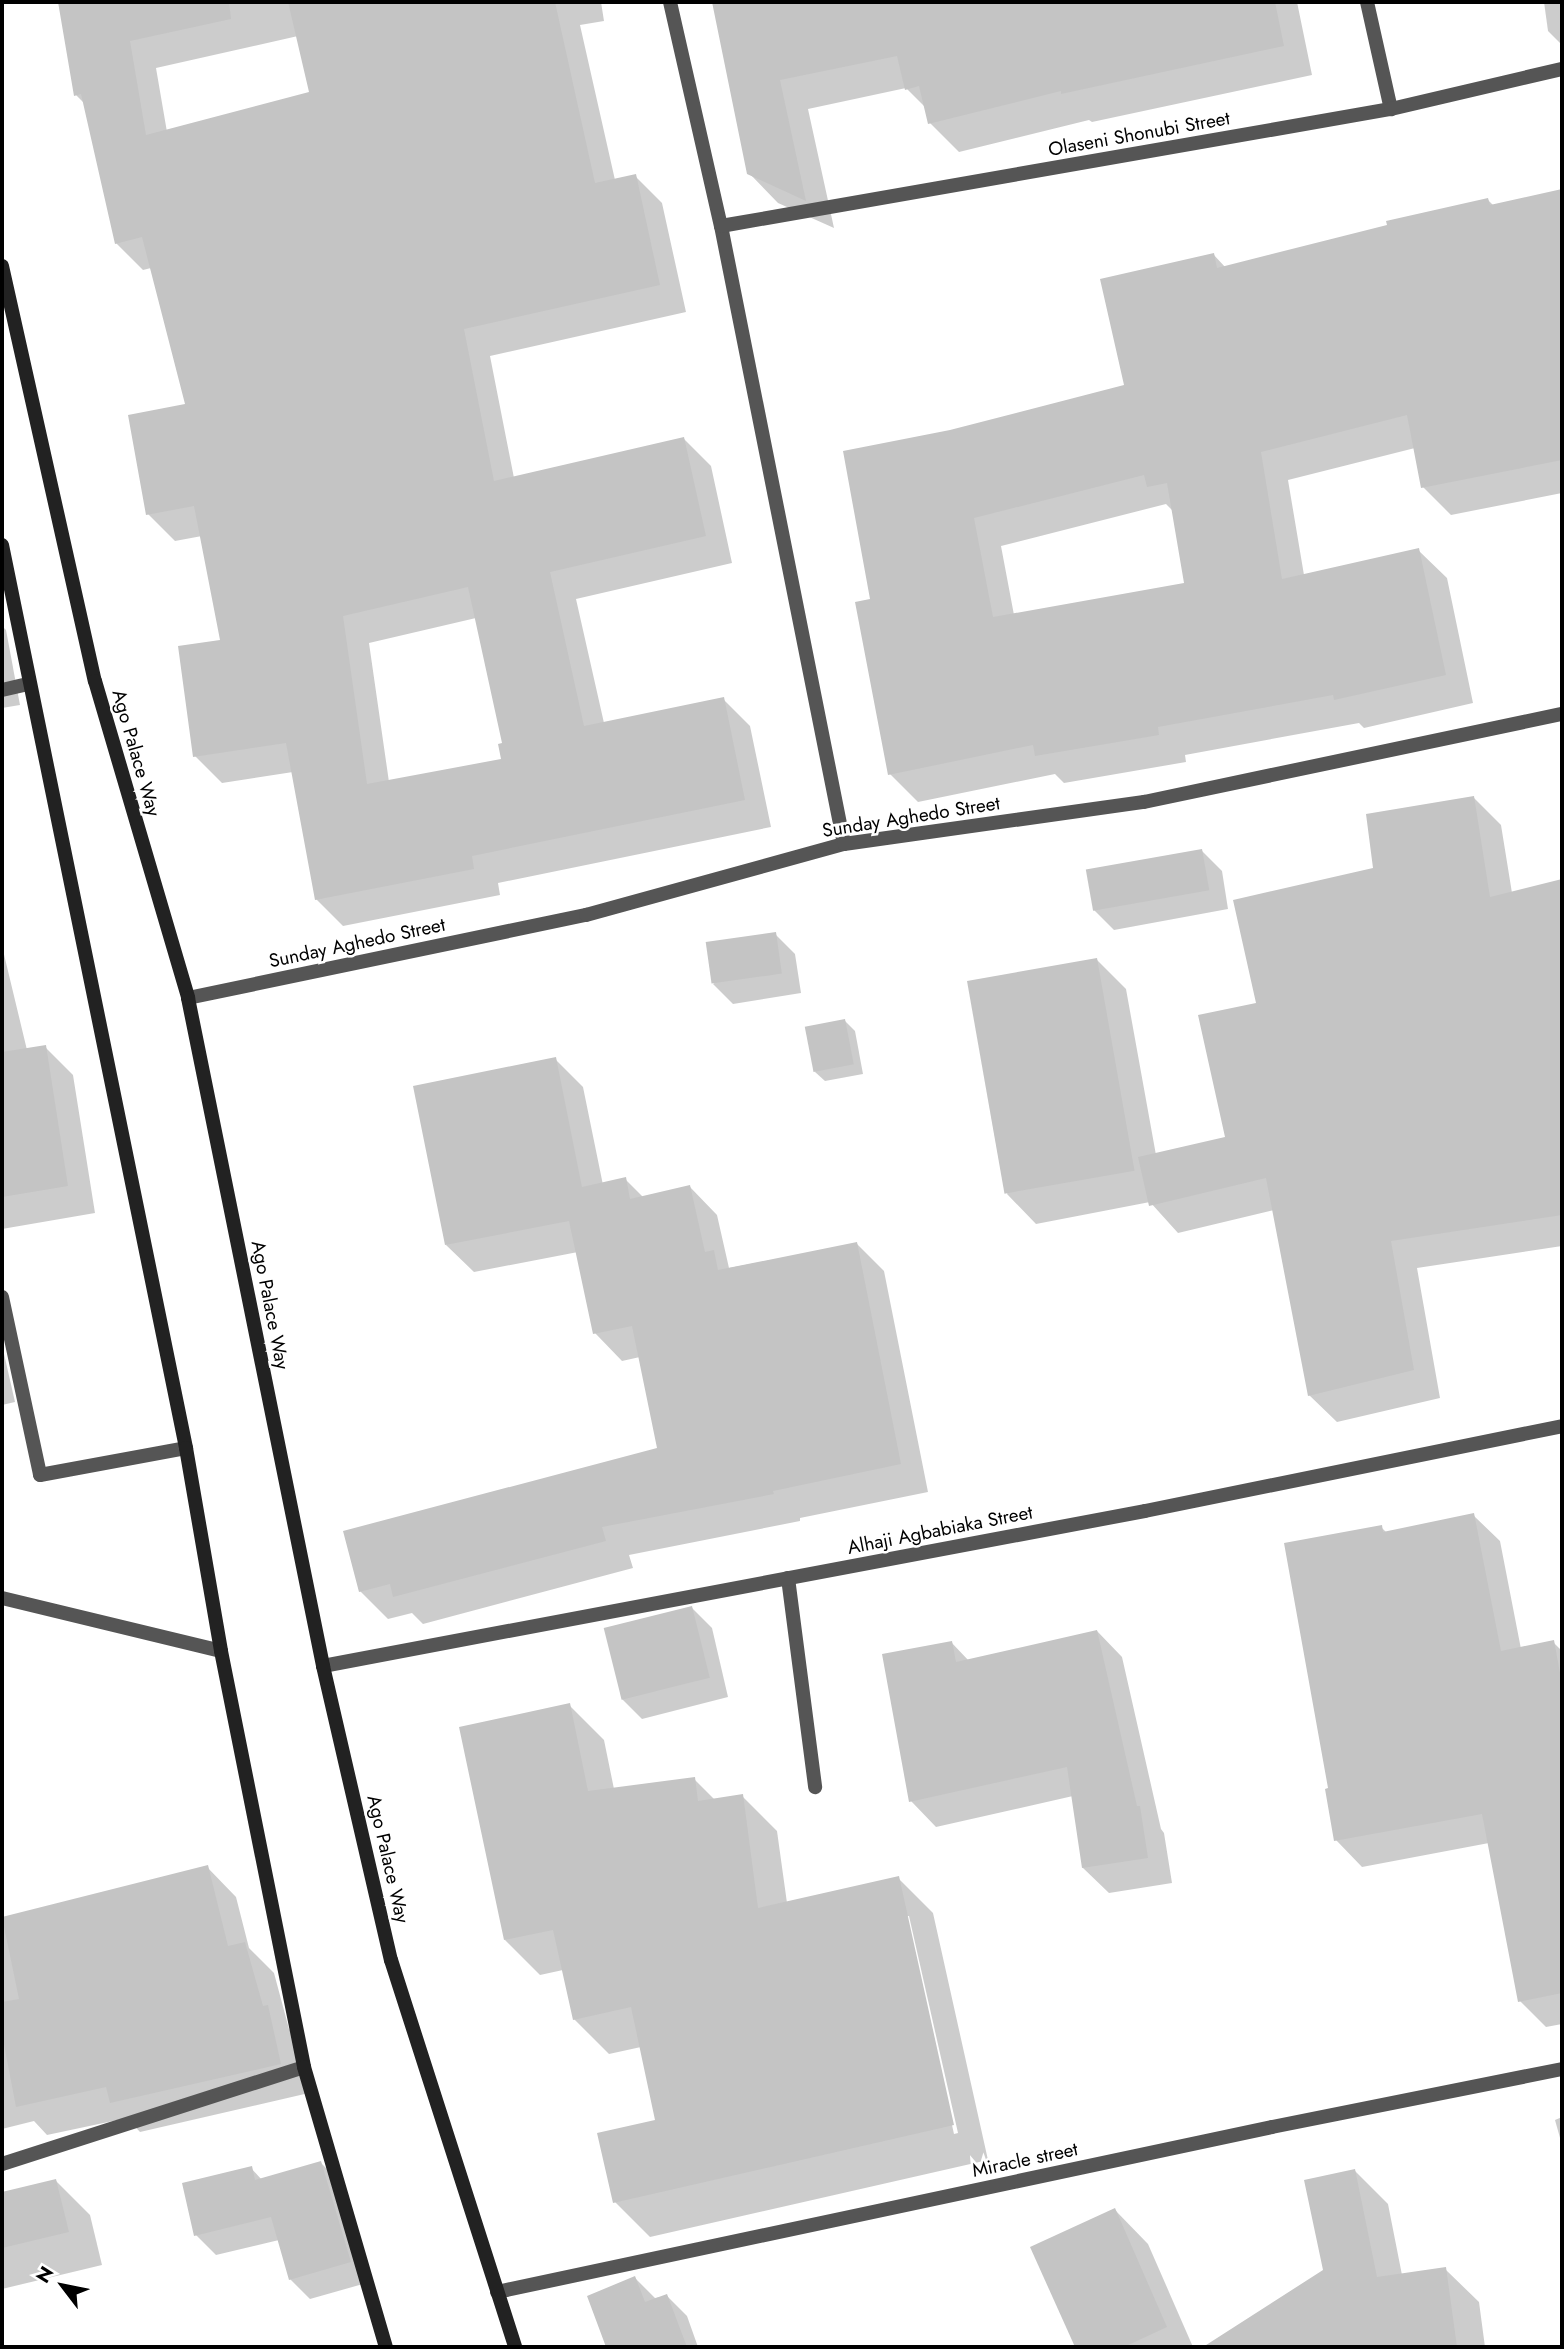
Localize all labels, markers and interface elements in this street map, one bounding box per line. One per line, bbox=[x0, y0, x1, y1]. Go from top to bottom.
street label: Olaseni Shonubi Street bbox=[1046, 107, 1232, 161]
street label: Ago Palace Way bbox=[107, 687, 165, 819]
street label: Sunday Aghedo Street bbox=[820, 792, 1002, 842]
street label: Sunday Aghedo Street bbox=[267, 913, 447, 973]
street label: Ago Palace Way bbox=[246, 1239, 294, 1371]
street label: Alhaji Agbabiaka Street bbox=[845, 1501, 1035, 1559]
street label: Ago Palace Way bbox=[362, 1793, 414, 1925]
street label: Miracle street bbox=[970, 2138, 1080, 2182]
north arrow bbox=[28, 2251, 98, 2321]
text: N bbox=[29, 2261, 60, 2288]

